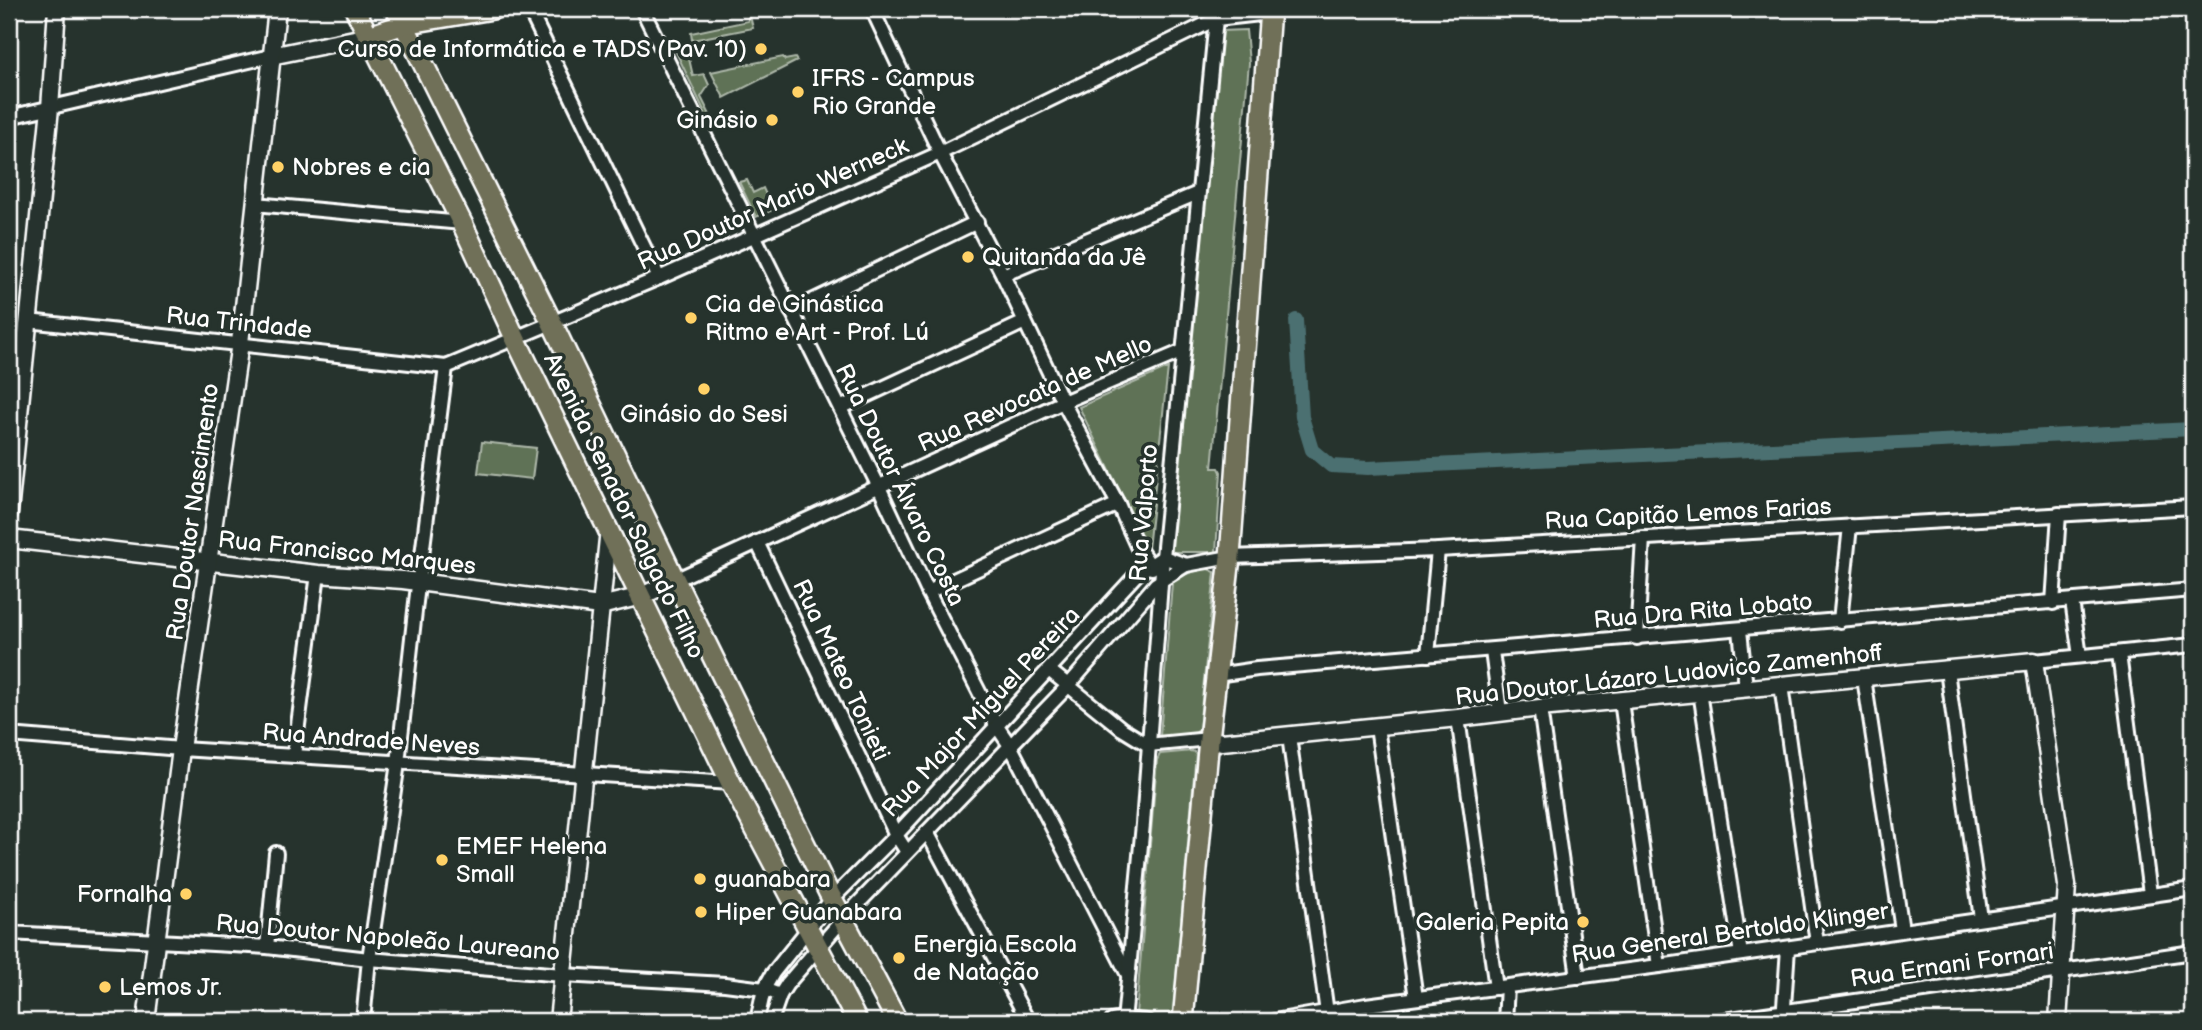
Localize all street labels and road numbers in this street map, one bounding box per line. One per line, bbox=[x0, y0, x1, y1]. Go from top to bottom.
street label: Rua Doutor Mario Werneck bbox=[633, 131, 913, 277]
street label: Rua Trindade bbox=[165, 301, 313, 345]
street label: Rua Revocata de Mello bbox=[913, 329, 1157, 459]
street label: Avenida Senador Salgado Filho bbox=[537, 348, 711, 664]
street label: Rua Doutor Álvaro Costa bbox=[829, 359, 972, 611]
street label: Rua Doutor Nascimento bbox=[161, 381, 225, 643]
street label: Rua Valporto bbox=[1124, 443, 1164, 583]
street label: Rua Capitão Lemos Farias bbox=[1544, 492, 1832, 536]
street label: Rua Francisco Marques bbox=[217, 525, 478, 581]
street label: Rua Mateo Tonieti bbox=[786, 575, 896, 765]
street label: Rua Dra Rita Lobato bbox=[1592, 587, 1814, 635]
street label: Rua Major Miguel Pereira bbox=[876, 601, 1086, 823]
street label: Rua Doutor Lázaro Ludovico Zamenhoff bbox=[1454, 638, 1884, 712]
street label: Rua Andrade Neves bbox=[261, 718, 481, 762]
street label: Rua General Bertoldo Klinger bbox=[1570, 896, 1891, 970]
street label: Rua Doutor Napoleão Laureano bbox=[215, 908, 561, 968]
street label: Rua Ernani Fornari bbox=[1848, 936, 2056, 994]

